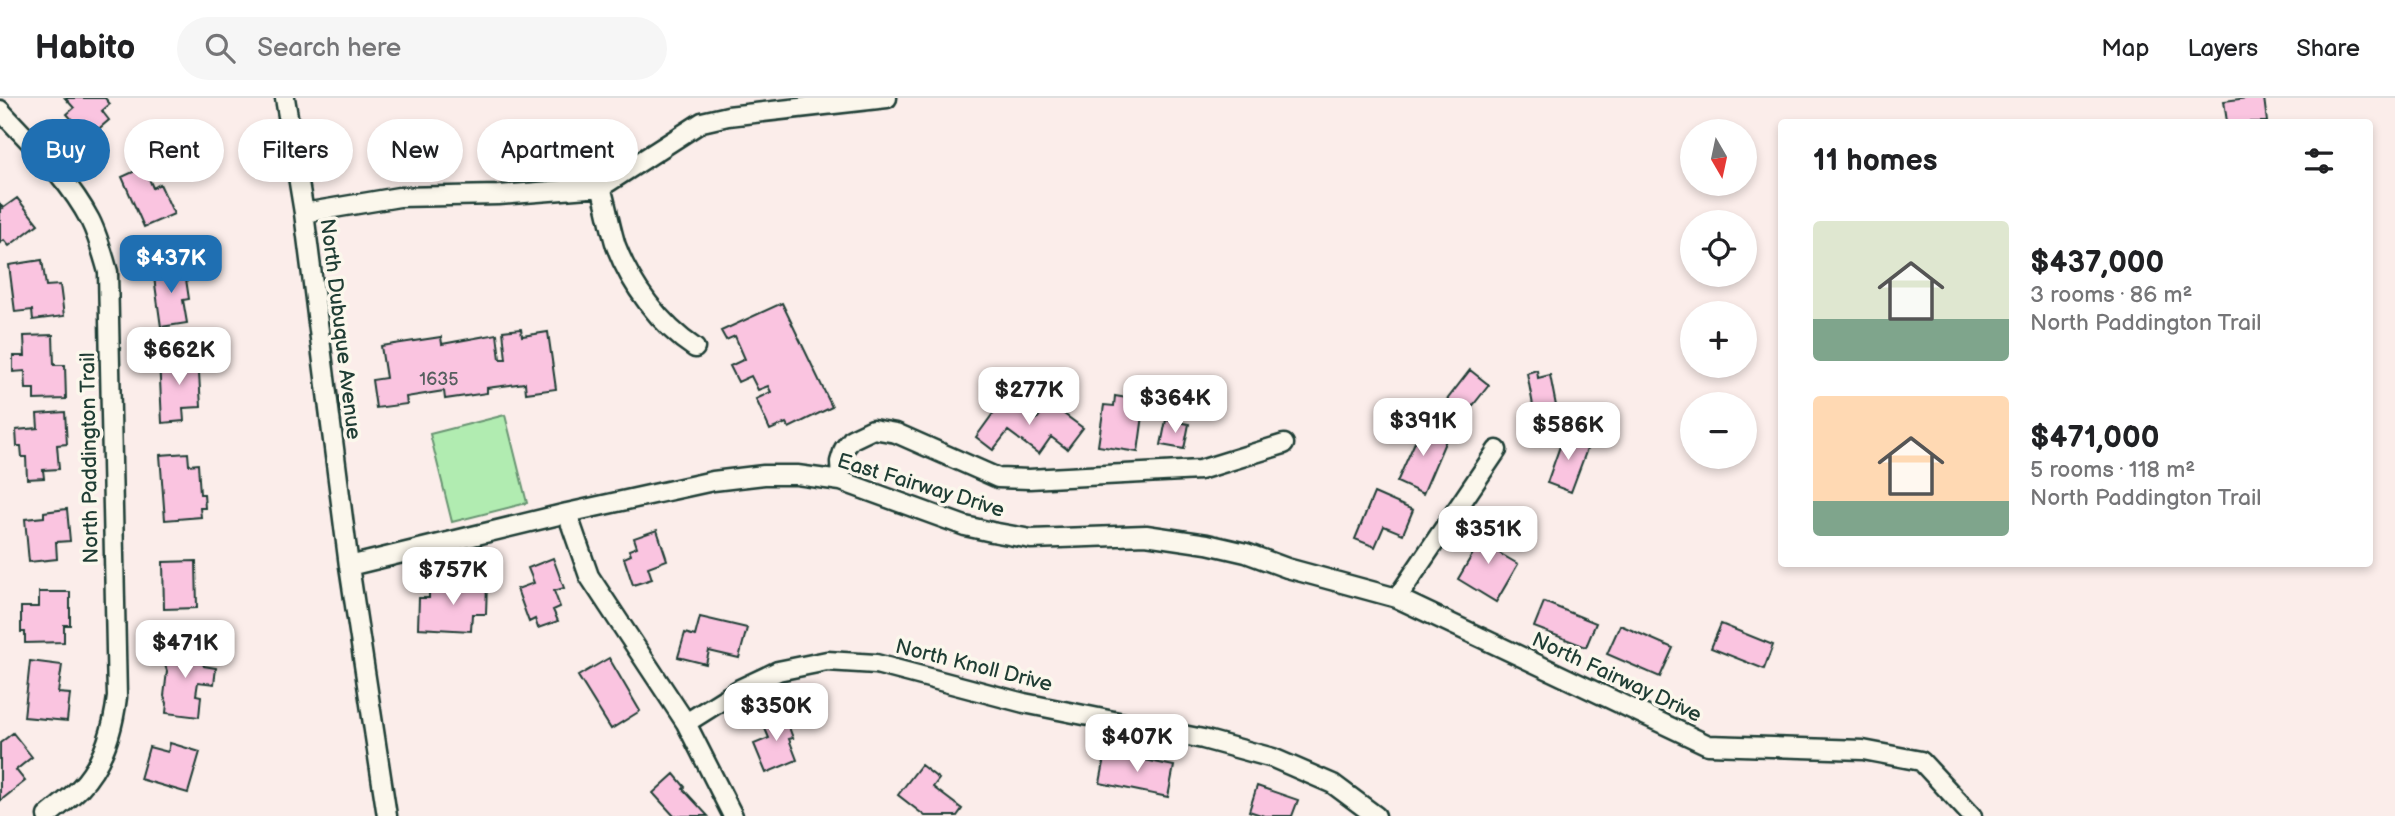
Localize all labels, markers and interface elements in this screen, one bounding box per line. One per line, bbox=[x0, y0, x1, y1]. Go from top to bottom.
search box bbox=[177, 17, 667, 80]
text: Habito bbox=[35, 28, 135, 68]
icon: search bbox=[201, 29, 239, 67]
text: Search here bbox=[257, 33, 401, 64]
text: Map bbox=[2101, 34, 2149, 63]
text: Layers bbox=[2187, 34, 2258, 63]
text: Share bbox=[2296, 34, 2360, 63]
chip: Buy bbox=[21, 119, 110, 182]
chip: Rent bbox=[124, 119, 224, 182]
chip: Filters bbox=[238, 119, 353, 182]
chip: New bbox=[367, 119, 463, 182]
chip: Apartment bbox=[477, 119, 638, 182]
north arrow bbox=[1680, 119, 1757, 196]
map controls bbox=[1680, 119, 1757, 469]
icon: filters bbox=[2300, 142, 2338, 180]
text: 11 homes bbox=[1813, 143, 1937, 179]
button: locate bbox=[1680, 210, 1757, 287]
street label: North Dubuque Avenue bbox=[315, 217, 366, 441]
pin: $437K bbox=[122, 236, 220, 295]
text: $437K bbox=[136, 244, 206, 272]
text: $437,000 bbox=[2030, 245, 2164, 281]
icon: home bbox=[1869, 249, 1953, 333]
text: 3 rooms · 86 m² bbox=[2030, 281, 2192, 309]
button: + bbox=[1680, 301, 1757, 378]
text: North Paddington Trail bbox=[2030, 309, 2261, 337]
pin: $662K bbox=[130, 328, 228, 387]
text: $662K bbox=[143, 336, 215, 364]
street label: North Paddington Trail bbox=[75, 352, 104, 564]
pin: $277K bbox=[980, 368, 1078, 427]
house number: 1635 bbox=[419, 369, 459, 390]
text: $277K bbox=[994, 376, 1064, 404]
pin: $364K bbox=[1126, 376, 1224, 435]
text: $364K bbox=[1139, 384, 1211, 412]
button: − bbox=[1680, 392, 1757, 469]
pin: $391K bbox=[1374, 398, 1472, 458]
pin: $586K bbox=[1519, 402, 1617, 462]
text: $391K bbox=[1389, 407, 1457, 435]
text: $586K bbox=[1532, 411, 1604, 439]
text: $471,000 bbox=[2030, 420, 2159, 456]
icon: home bbox=[1869, 424, 1953, 508]
street label: East Fairway Drive bbox=[834, 448, 1007, 523]
text: 5 rooms · 118 m² bbox=[2030, 456, 2195, 484]
text: North Paddington Trail bbox=[2030, 484, 2261, 512]
pin: $351K bbox=[1439, 506, 1537, 566]
text: $351K bbox=[1454, 515, 1522, 543]
pin: $757K bbox=[404, 547, 502, 607]
text: $757K bbox=[418, 556, 488, 584]
pin: $471K bbox=[136, 620, 234, 680]
street label: North Fairway Drive bbox=[1528, 627, 1706, 728]
text: $471K bbox=[152, 629, 218, 657]
street label: North Knoll Drive bbox=[893, 634, 1055, 697]
pin: $350K bbox=[727, 684, 825, 743]
text: $350K bbox=[740, 692, 812, 720]
pin: $407K bbox=[1088, 714, 1186, 774]
text: $407K bbox=[1101, 723, 1173, 751]

